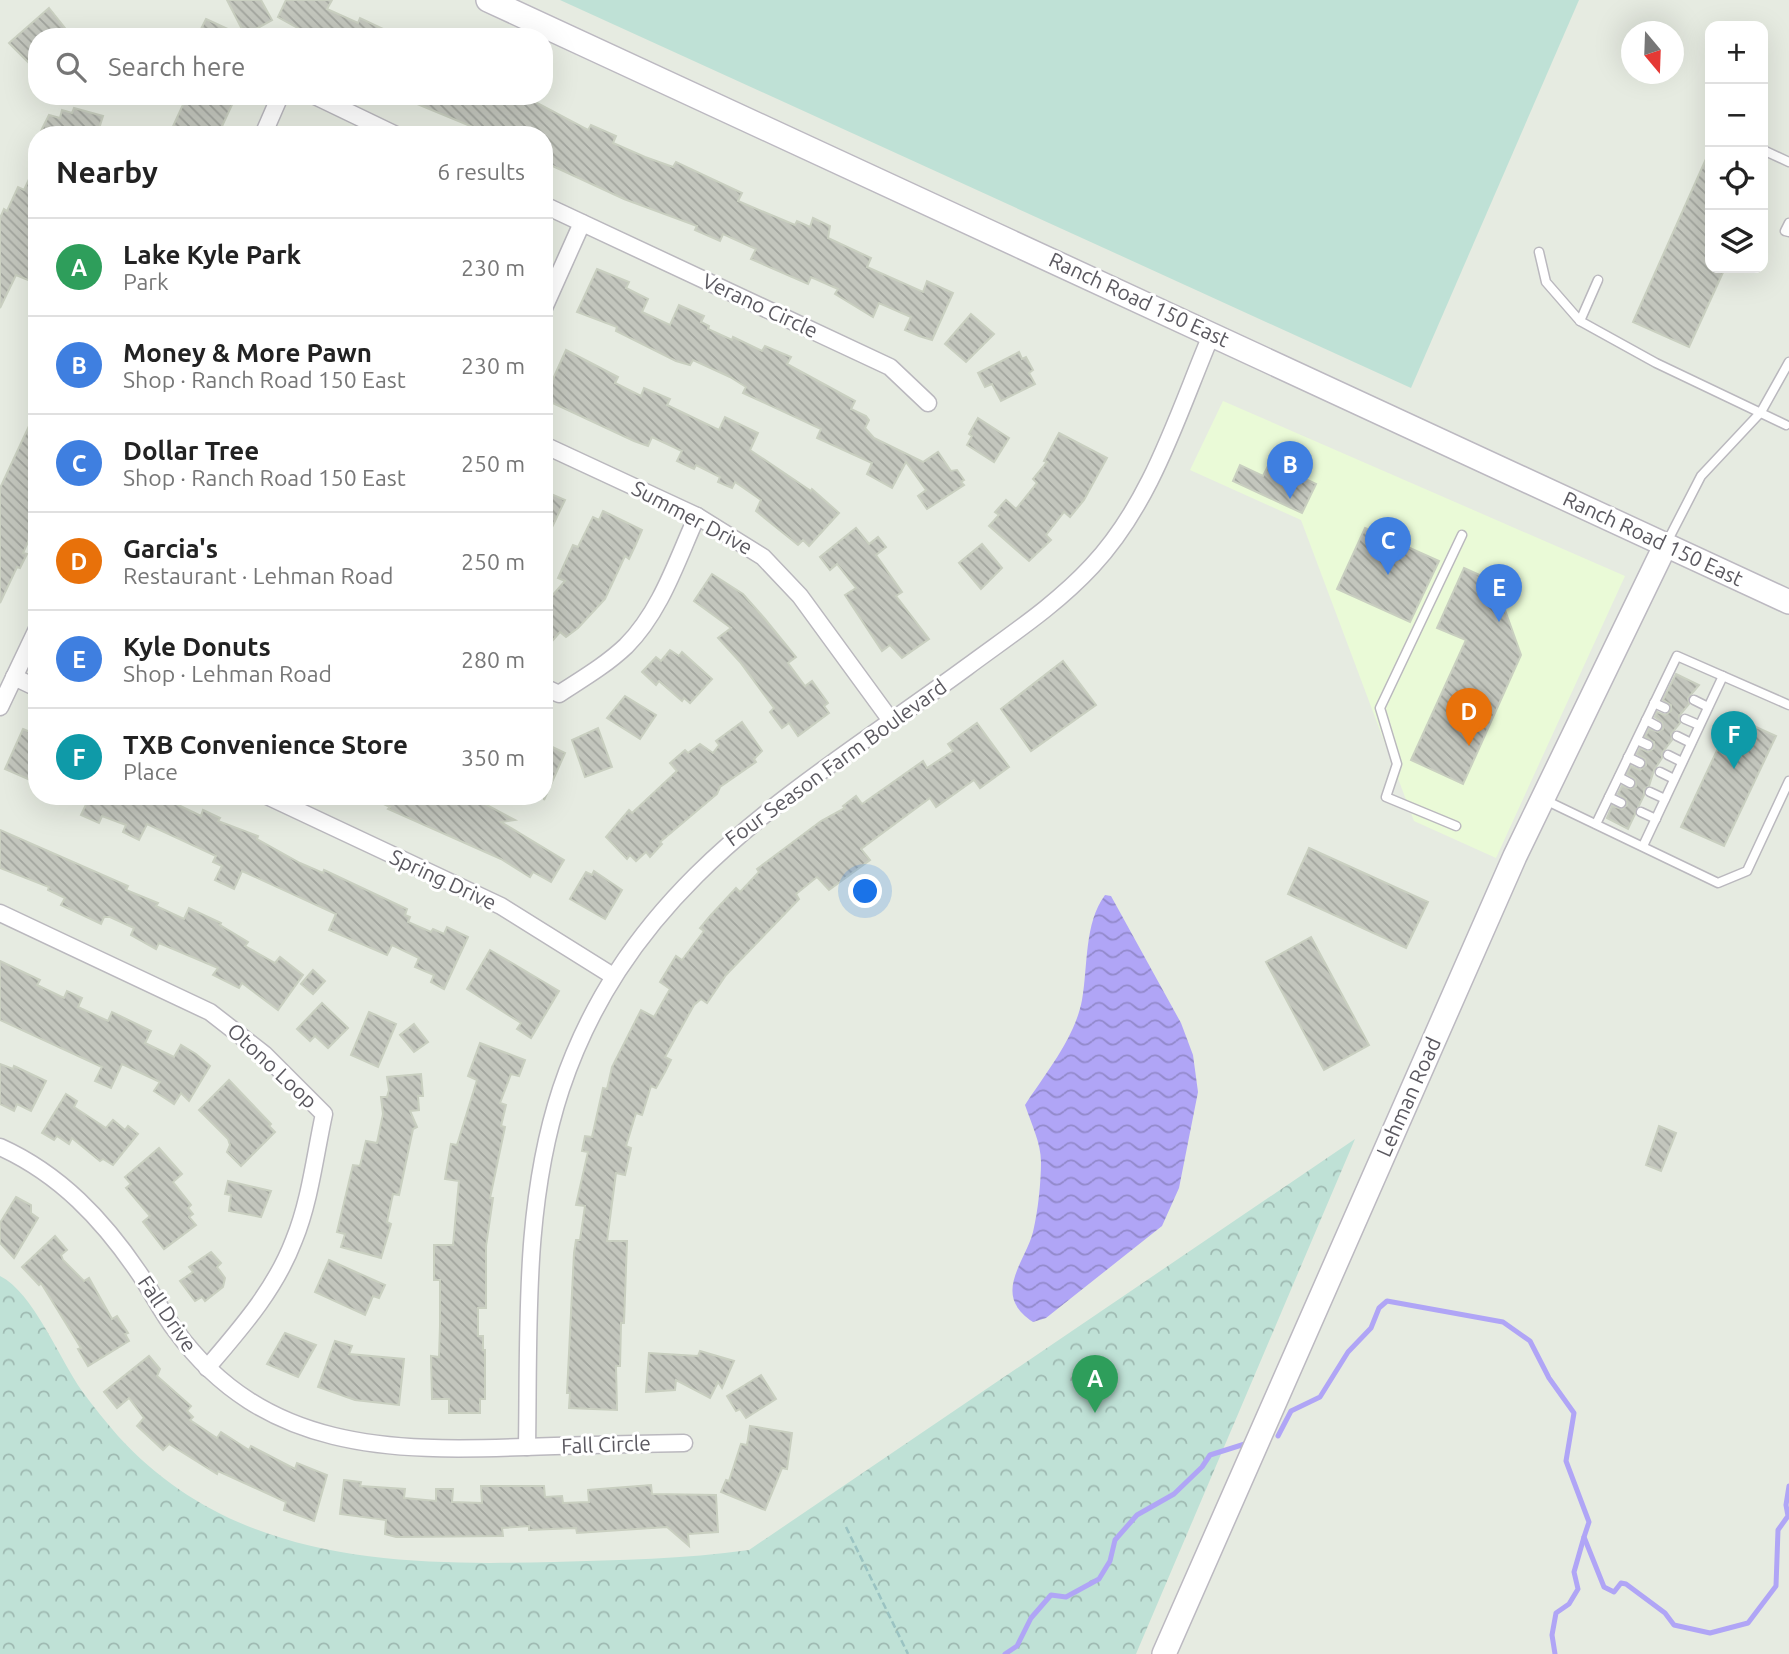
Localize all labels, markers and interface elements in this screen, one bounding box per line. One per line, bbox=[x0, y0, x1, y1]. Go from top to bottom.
north arrow bbox=[1621, 21, 1684, 84]
map controls bbox=[1705, 21, 1768, 273]
button: + bbox=[1705, 21, 1768, 84]
search box bbox=[28, 28, 553, 105]
icon: search bbox=[52, 48, 90, 86]
text: Search here bbox=[108, 52, 245, 81]
button: − bbox=[1705, 84, 1768, 147]
button: locate bbox=[1705, 147, 1768, 210]
text: Nearby bbox=[56, 155, 158, 189]
text: 6 results bbox=[437, 159, 525, 184]
button: layers bbox=[1705, 210, 1768, 273]
text: Lake Kyle Park bbox=[123, 240, 301, 269]
street label: Ranch Road 150 East bbox=[1046, 247, 1233, 351]
text: A bbox=[71, 255, 87, 280]
text: 230 m bbox=[461, 255, 525, 280]
street label: Verano Circle bbox=[699, 268, 822, 342]
text: Park bbox=[123, 269, 169, 294]
text: Money & More Pawn bbox=[123, 338, 372, 367]
text: B bbox=[71, 353, 87, 378]
text: 230 m bbox=[461, 353, 525, 378]
text: Shop · Ranch Road 150 East bbox=[123, 367, 406, 392]
text: Dollar Tree bbox=[123, 436, 259, 465]
pin: B bbox=[1267, 441, 1313, 499]
text: C bbox=[72, 451, 86, 476]
text: 250 m bbox=[461, 451, 525, 476]
text: Shop · Ranch Road 150 East bbox=[123, 465, 406, 490]
street label: Summer Drive bbox=[628, 475, 757, 559]
street label: Ranch Road 150 East bbox=[1560, 486, 1747, 590]
pin: C bbox=[1365, 517, 1411, 575]
text: Garcia's bbox=[123, 534, 218, 563]
text: D bbox=[71, 549, 87, 574]
text: 250 m bbox=[461, 549, 525, 574]
text: Restaurant · Lehman Road bbox=[123, 563, 393, 588]
pin: E bbox=[1476, 564, 1522, 622]
text: Kyle Donuts bbox=[123, 632, 271, 661]
text: E bbox=[72, 647, 86, 672]
text: 280 m bbox=[461, 647, 525, 672]
text: Shop · Lehman Road bbox=[123, 661, 332, 686]
street label: Four Season Farm Boulevard bbox=[720, 674, 951, 851]
pin: D bbox=[1446, 688, 1492, 746]
pin: F bbox=[1711, 711, 1757, 769]
text: TXB Convenience Store bbox=[123, 730, 408, 759]
text: F bbox=[73, 745, 85, 770]
text: 350 m bbox=[461, 745, 525, 770]
text: Place bbox=[123, 759, 178, 784]
street label: Spring Drive bbox=[386, 844, 501, 914]
your location bbox=[848, 874, 882, 908]
street label: Otono Loop bbox=[223, 1018, 322, 1113]
street label: Lehman Road bbox=[1371, 1033, 1445, 1160]
street label: Fall Drive bbox=[134, 1271, 202, 1356]
pin: A bbox=[1072, 1355, 1118, 1413]
street label: Fall Circle bbox=[561, 1430, 651, 1458]

